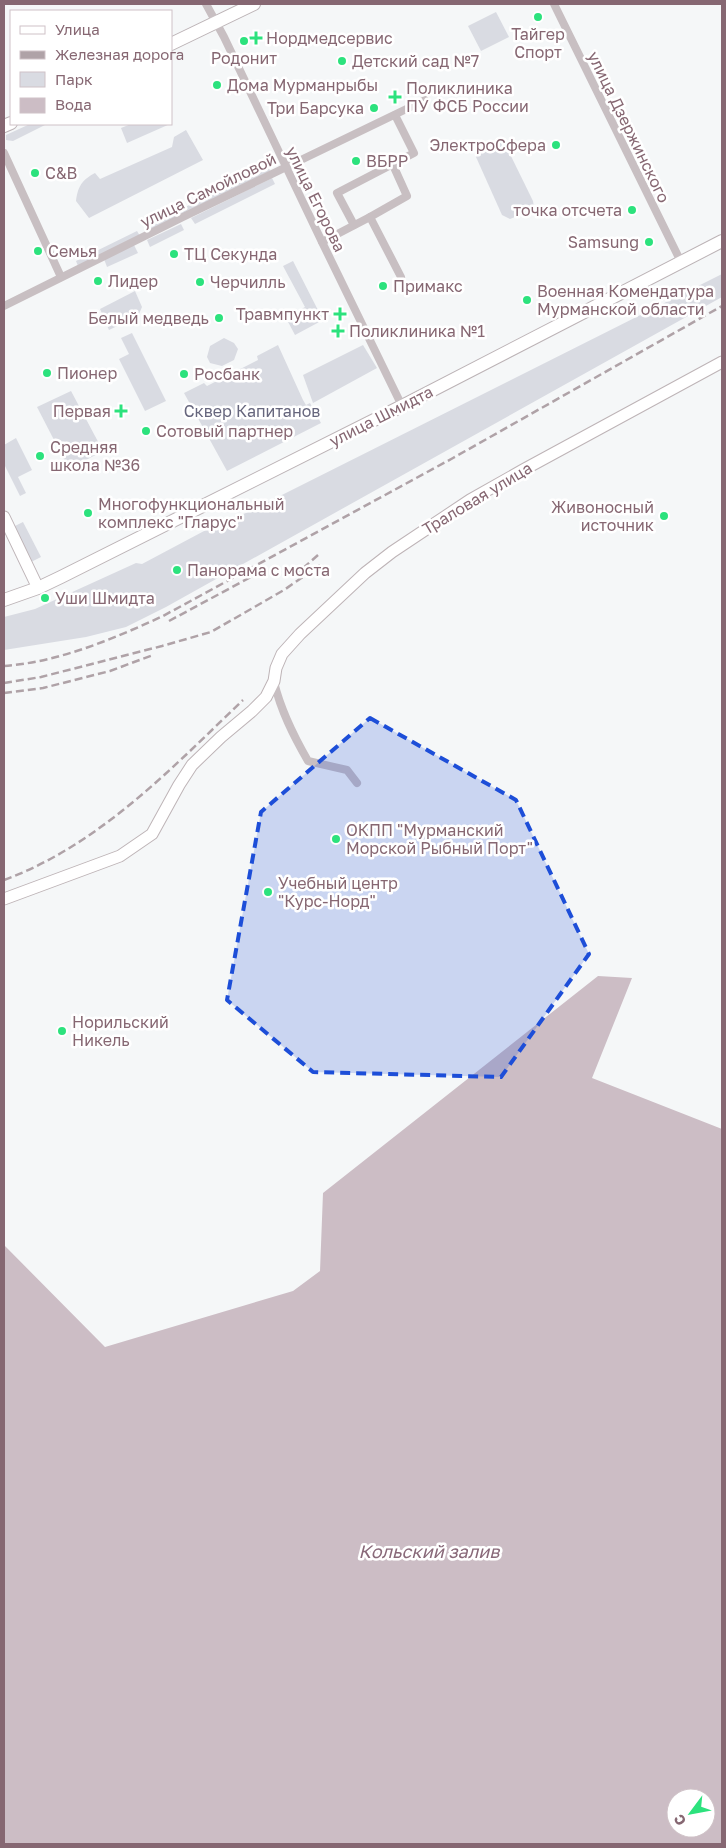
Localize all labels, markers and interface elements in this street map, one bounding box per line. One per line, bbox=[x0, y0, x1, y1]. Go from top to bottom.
legend bbox=[10, 10, 172, 125]
marker: Тайгер Спорт bbox=[532, 11, 544, 23]
text: Улица bbox=[55, 20, 100, 38]
place label: Тайгер Спорт bbox=[511, 24, 565, 62]
place label: Нордмедсервис bbox=[266, 28, 393, 48]
marker: Нордмедсервис bbox=[250, 32, 262, 44]
marker: Родонит bbox=[238, 35, 250, 47]
text: Железная дорога bbox=[55, 45, 184, 63]
place label: Родонит bbox=[211, 48, 277, 68]
street label: улица Дзержинского bbox=[584, 48, 674, 206]
place label: Детский сад №7 bbox=[352, 51, 479, 71]
marker: Детский сад №7 bbox=[336, 55, 348, 67]
text: Парк bbox=[55, 70, 93, 88]
place label: Дома Мурманрыбы bbox=[227, 75, 378, 95]
place label: Поликлиника ПУ ФСБ России bbox=[406, 78, 529, 116]
marker: Дома Мурманрыбы bbox=[211, 79, 223, 91]
marker: Поликлиника ПУ ФСБ России bbox=[388, 90, 402, 104]
text: Вода bbox=[55, 95, 92, 113]
place label: Три Барсука bbox=[267, 98, 364, 118]
marker: Три Барсука bbox=[368, 102, 380, 114]
place label: ЭлектроСфера bbox=[430, 135, 546, 155]
marker: ЭлектроСфера bbox=[550, 139, 562, 151]
street label: улица Егорова bbox=[282, 143, 350, 255]
street label: улица Самойловой bbox=[137, 148, 279, 232]
place label: ВБРР bbox=[366, 151, 408, 171]
marker: ВБРР bbox=[350, 155, 362, 167]
place label: C&B bbox=[45, 163, 77, 183]
marker: C&B bbox=[29, 167, 41, 179]
place label: точка отсчета bbox=[513, 200, 622, 220]
marker: точка отсчета bbox=[626, 204, 638, 216]
place label: Samsung bbox=[568, 232, 639, 252]
marker: Samsung bbox=[643, 236, 655, 248]
place label: Семья bbox=[48, 241, 97, 261]
place label: ТЦ Секунда bbox=[184, 244, 277, 264]
marker: Семья bbox=[32, 245, 44, 257]
marker: ТЦ Секунда bbox=[168, 248, 180, 260]
place label: Лидер bbox=[108, 271, 158, 291]
place label: Черчилль bbox=[210, 272, 286, 292]
marker: Лидер bbox=[92, 275, 104, 287]
marker: Черчилль bbox=[194, 276, 206, 288]
place label: Примакс bbox=[393, 276, 463, 296]
marker: Примакс bbox=[377, 280, 389, 292]
place label: Военная Комендатура Мурманской области bbox=[537, 281, 714, 319]
marker: Военная Комендатура Мурманской области bbox=[521, 294, 533, 306]
place label: Травмпункт bbox=[236, 304, 329, 324]
marker: Травмпункт bbox=[333, 307, 347, 321]
place label: Белый медведь bbox=[88, 308, 209, 328]
marker: Белый медведь bbox=[213, 312, 225, 324]
place label: Поликлиника №1 bbox=[349, 321, 485, 341]
marker: Поликлиника №1 bbox=[331, 324, 345, 338]
place label: Пионер bbox=[57, 363, 117, 383]
place label: Росбанк bbox=[194, 364, 260, 384]
marker: Пионер bbox=[41, 367, 53, 379]
marker: Росбанк bbox=[178, 368, 190, 380]
street label: улица Шмидта bbox=[326, 381, 436, 451]
place label: Первая bbox=[53, 401, 111, 421]
park label: Сквер Капитанов bbox=[184, 401, 320, 421]
marker: Первая bbox=[115, 405, 127, 417]
place label: Сотовый партнер bbox=[156, 421, 293, 441]
marker: Сотовый партнер bbox=[140, 425, 152, 437]
place label: Средняя школа №36 bbox=[50, 437, 140, 475]
marker: Средняя школа №36 bbox=[34, 450, 46, 462]
street label: Траловая улица bbox=[419, 457, 535, 539]
place label: Многофункциональный комплекс "Гларус" bbox=[98, 494, 284, 532]
place label: Живоносный источник bbox=[551, 497, 654, 535]
marker: Многофункциональный комплекс "Гларус" bbox=[82, 507, 94, 519]
marker: Живоносный источник bbox=[658, 510, 670, 522]
place label: Панорама с моста bbox=[187, 560, 330, 580]
marker: Панорама с моста bbox=[171, 564, 183, 576]
place label: Уши Шмидта bbox=[55, 588, 155, 608]
marker: Уши Шмидта bbox=[39, 592, 51, 604]
place label: ОКПП "Мурманский Морской Рыбный Порт" bbox=[346, 820, 533, 858]
marker: ОКПП "Мурманский Морской Рыбный Порт" bbox=[330, 833, 342, 845]
place label: Учебный центр "Курс-Норд" bbox=[278, 873, 398, 911]
marker: Учебный центр "Курс-Норд" bbox=[262, 886, 274, 898]
place label: Норильский Никель bbox=[72, 1012, 169, 1050]
marker: Норильский Никель bbox=[56, 1025, 68, 1037]
water label: Кольский залив bbox=[359, 1540, 500, 1562]
north arrow bbox=[666, 1788, 716, 1838]
text: С bbox=[670, 1811, 689, 1829]

